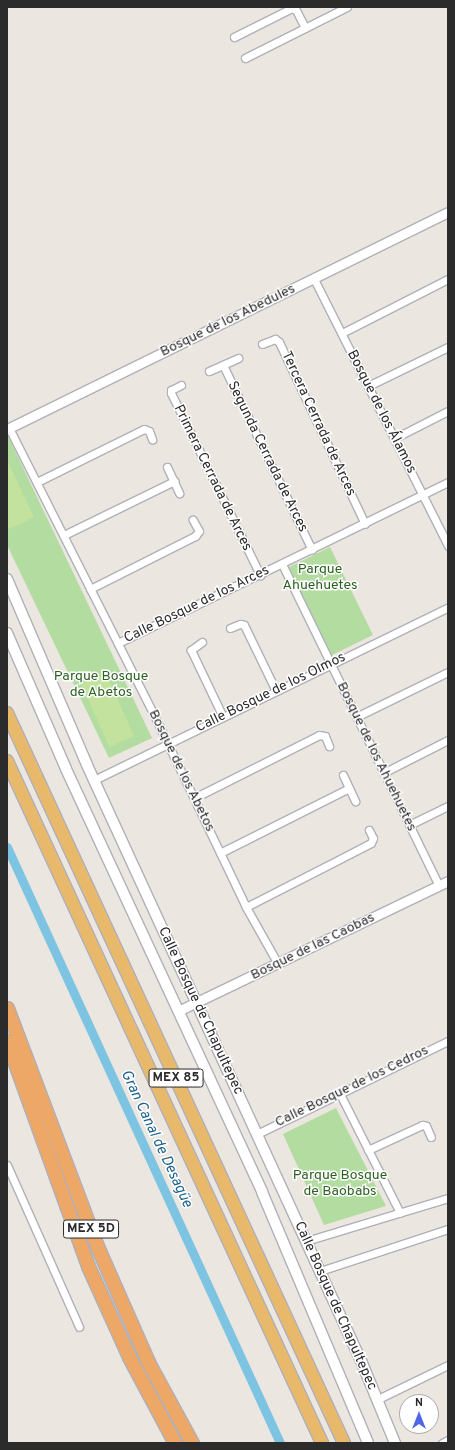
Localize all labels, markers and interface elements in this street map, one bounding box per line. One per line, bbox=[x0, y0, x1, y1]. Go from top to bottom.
street label: Bosque de los Abedules bbox=[158, 281, 298, 361]
street label: Bosque de los Álamos bbox=[342, 347, 420, 477]
street label: Tercera Cerrada de Arces bbox=[277, 349, 359, 499]
street label: Segunda Cerrada de Arces bbox=[223, 379, 311, 535]
street label: Primera Cerrada de Arces bbox=[169, 402, 255, 554]
street label: Calle Bosque de los Arces bbox=[121, 562, 273, 648]
park label: Parque Ahuehuetes bbox=[283, 562, 357, 594]
street label: Calle Bosque de los Olmos bbox=[193, 649, 349, 737]
park label: Parque Bosque de Abetos bbox=[54, 669, 148, 702]
street label: Bosque de los Ahuehuetes bbox=[332, 679, 420, 835]
street label: Bosque de los Abetos bbox=[144, 707, 218, 835]
street label: Bosque de las Caobas bbox=[248, 910, 378, 984]
street label: Calle Bosque de Chapultepec bbox=[154, 925, 246, 1097]
street label: Calle Bosque de los Cedros bbox=[273, 1043, 431, 1131]
water label: Gran Canal de Desagüe bbox=[116, 1067, 196, 1211]
road number: MEX 85 bbox=[148, 1067, 204, 1089]
park label: Parque Bosque de Baobabs bbox=[293, 1168, 387, 1200]
road number: MEX 5D bbox=[63, 1218, 119, 1240]
street label: Calle Bosque de Chapultepec bbox=[290, 1219, 380, 1393]
north arrow bbox=[399, 1394, 439, 1434]
text: N bbox=[415, 1396, 423, 1410]

